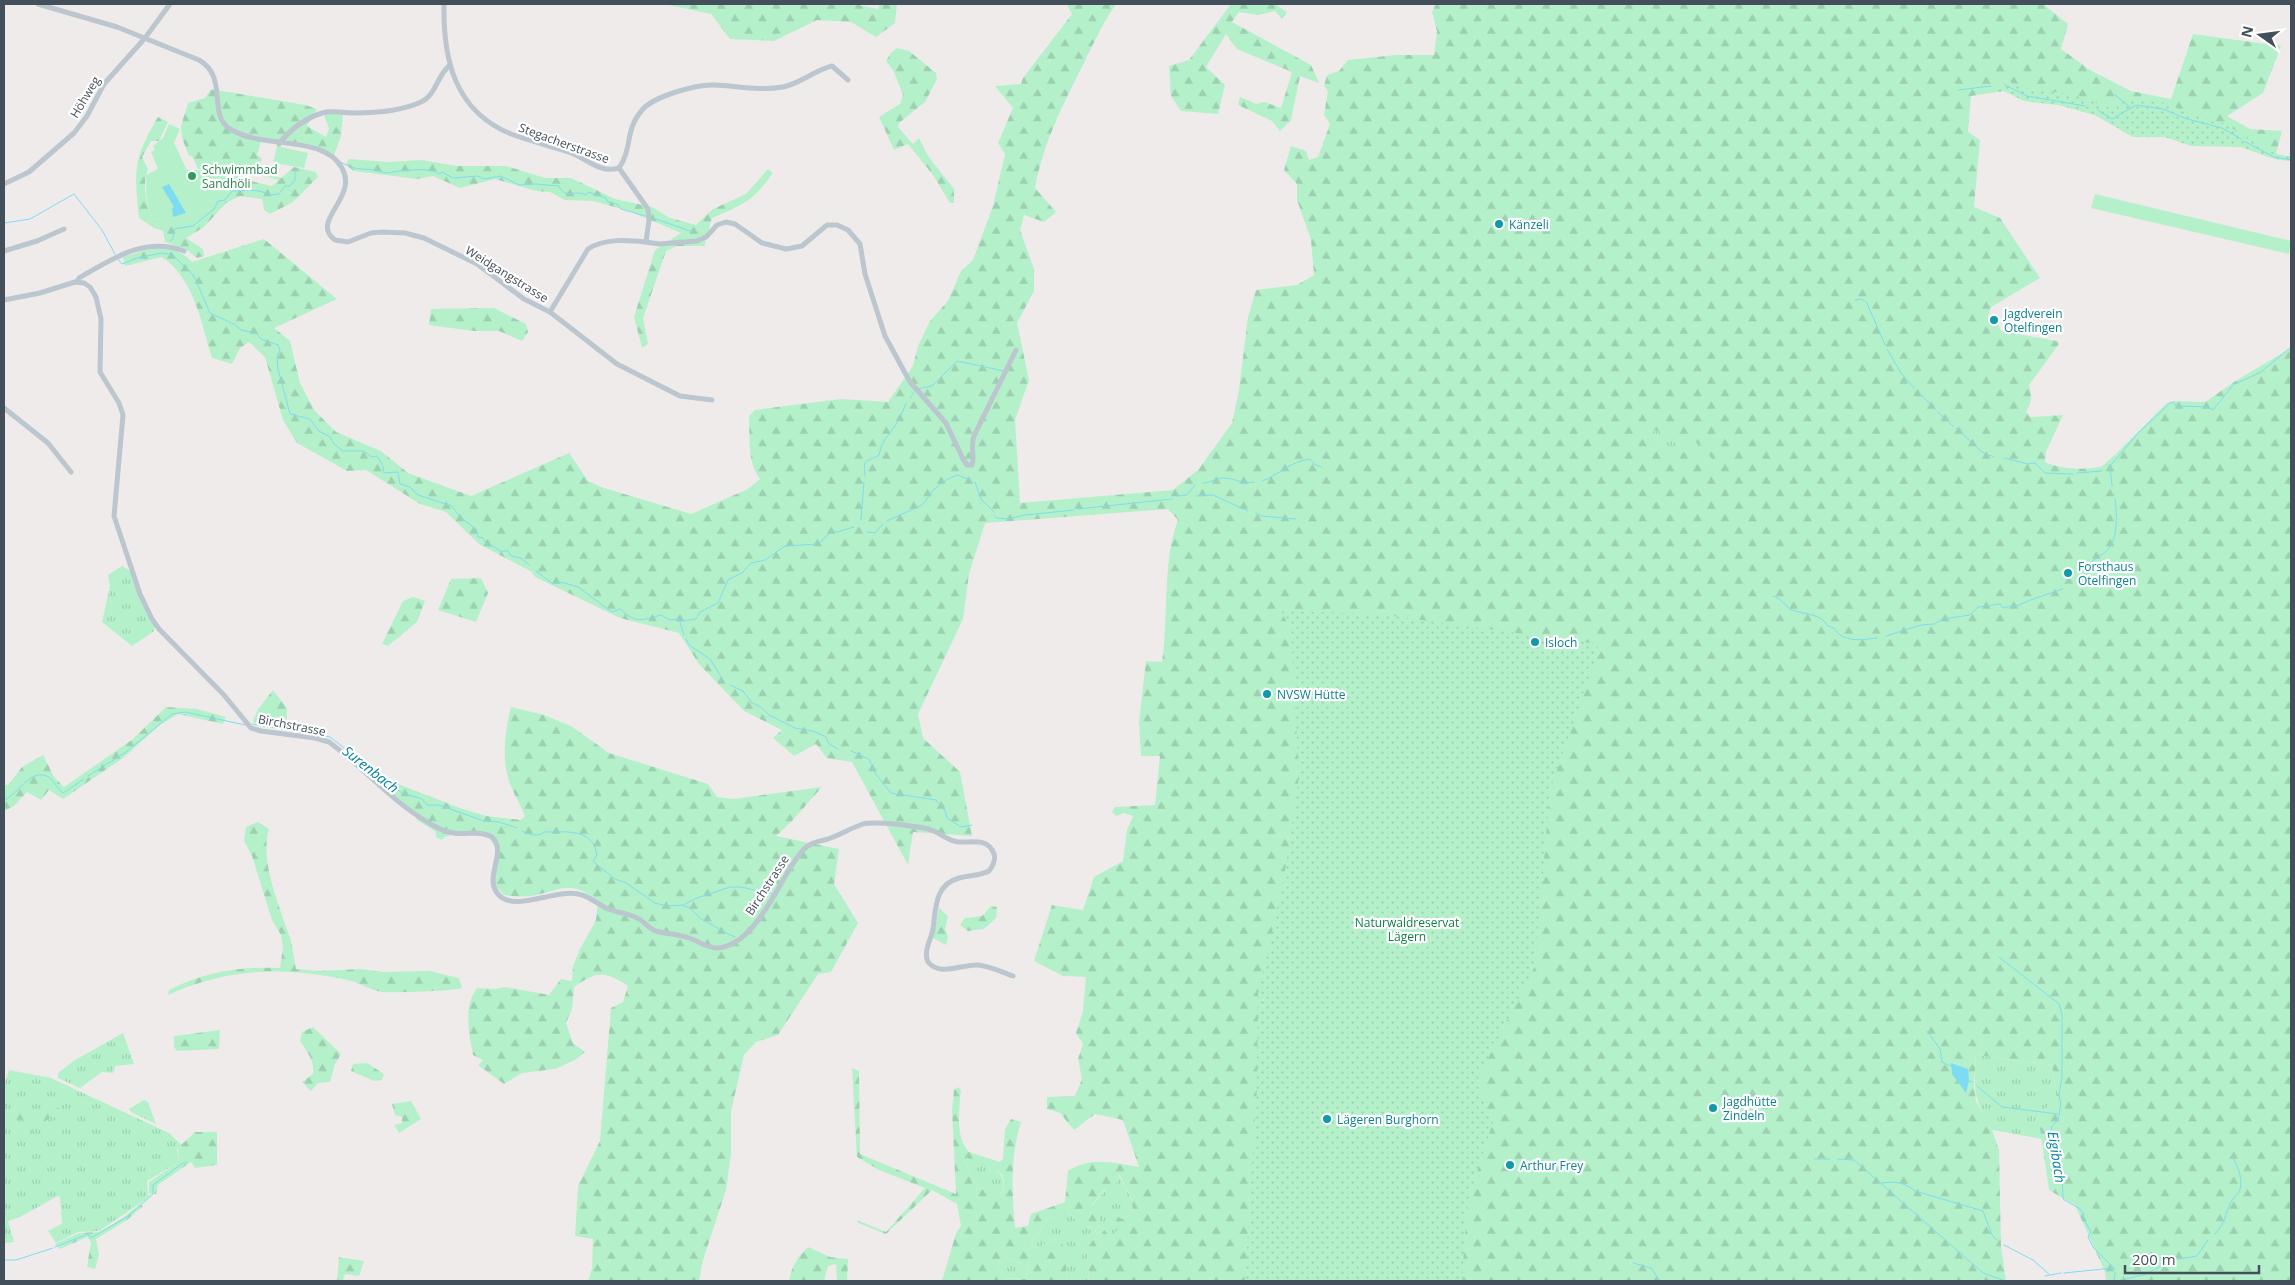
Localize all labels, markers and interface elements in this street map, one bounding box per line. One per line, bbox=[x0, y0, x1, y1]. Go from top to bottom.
north arrow bbox=[2235, 10, 2285, 60]
text: N bbox=[2236, 24, 2257, 40]
street label: Höhweg bbox=[66, 73, 104, 121]
street label: Stegacherstrasse bbox=[516, 119, 612, 167]
place label: Schwimmbad Sandhöli bbox=[202, 161, 278, 192]
marker: Schwimmbad Sandhöli bbox=[186, 170, 198, 182]
place label: Känzeli bbox=[1509, 216, 1549, 233]
marker: Känzeli bbox=[1493, 218, 1505, 230]
street label: Weidgangstrasse bbox=[462, 242, 552, 307]
place label: Jagdverein Otelfingen bbox=[2003, 305, 2063, 336]
marker: Jagdverein Otelfingen bbox=[1988, 314, 2000, 326]
place label: Forsthaus Otelfingen bbox=[2078, 558, 2136, 589]
marker: Forsthaus Otelfingen bbox=[2062, 567, 2074, 579]
place label: Isloch bbox=[1545, 634, 1577, 651]
marker: Isloch bbox=[1529, 636, 1541, 648]
place label: NVSW Hütte bbox=[1277, 686, 1346, 703]
marker: NVSW Hütte bbox=[1261, 688, 1273, 700]
street label: Birchstrasse bbox=[257, 710, 328, 740]
water label: Surenbach bbox=[339, 741, 403, 797]
street label: Birchstrasse bbox=[741, 851, 793, 918]
park label: Naturwaldreservat Lägern bbox=[1355, 914, 1459, 945]
place label: Jagdhütte Zindeln bbox=[1722, 1093, 1777, 1124]
marker: Jagdhütte Zindeln bbox=[1707, 1102, 1719, 1114]
place label: Lägeren Burghorn bbox=[1337, 1111, 1439, 1128]
marker: Lägeren Burghorn bbox=[1321, 1113, 1333, 1125]
water label: Eigibach bbox=[2044, 1130, 2070, 1184]
place label: Arthur Frey bbox=[1520, 1157, 1584, 1174]
marker: Arthur Frey bbox=[1504, 1159, 1516, 1171]
scale bar bbox=[2125, 1242, 2259, 1274]
text: 200 m bbox=[2132, 1249, 2176, 1269]

